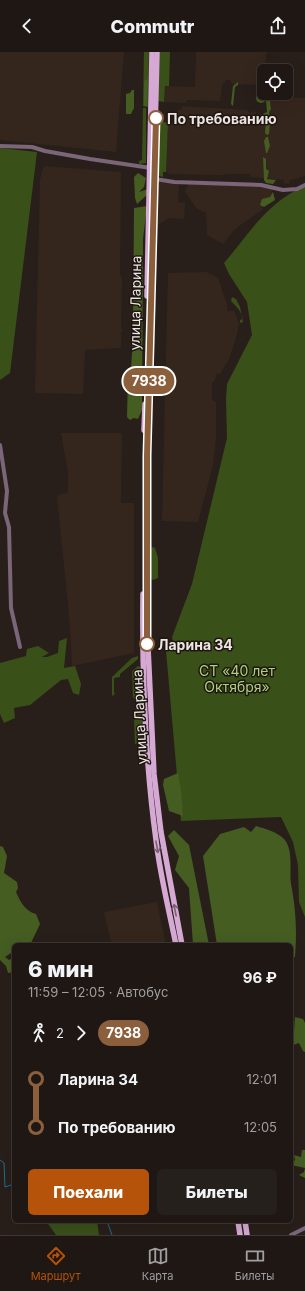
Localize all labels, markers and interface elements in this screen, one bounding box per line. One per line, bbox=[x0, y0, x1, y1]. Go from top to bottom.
icon: back bbox=[16, 15, 38, 37]
icon: share bbox=[267, 15, 289, 37]
text: Commutr bbox=[111, 16, 194, 37]
map controls bbox=[257, 64, 293, 100]
button: locate bbox=[257, 64, 293, 100]
marker: По требованию bbox=[148, 110, 164, 126]
place label: По требованию bbox=[167, 110, 277, 127]
street label: улица Ларина bbox=[126, 255, 144, 351]
line badge: 7938 bbox=[121, 368, 177, 394]
text: 7938 bbox=[131, 372, 167, 389]
marker: Ларина 34 bbox=[139, 636, 155, 652]
place label: Ларина 34 bbox=[158, 636, 233, 653]
park label: СТ «40 лет Октября» bbox=[199, 662, 275, 695]
street label: улица Ларина bbox=[128, 669, 150, 765]
one-way arrow bbox=[153, 840, 161, 853]
one-way arrow bbox=[171, 904, 179, 917]
text: 6 мин bbox=[28, 956, 94, 982]
text: 96 ₽ bbox=[243, 968, 277, 987]
text: 11:59 – 12:05 · Автобус bbox=[28, 984, 168, 1000]
icon: walk bbox=[28, 1022, 50, 1044]
icon: forward bbox=[70, 1022, 92, 1044]
text: 7938 bbox=[106, 1024, 141, 1041]
text: 2 bbox=[56, 1025, 64, 1041]
text: Ларина 34 bbox=[58, 1070, 138, 1089]
text: 12:01 bbox=[247, 1071, 277, 1087]
text: По требованию bbox=[58, 1118, 176, 1137]
text: 12:05 bbox=[244, 1119, 277, 1135]
button: Поехали bbox=[28, 1169, 149, 1215]
button: Билеты bbox=[157, 1169, 277, 1215]
tab: Маршрут bbox=[31, 1245, 81, 1283]
tab: Карта bbox=[142, 1245, 173, 1283]
tab: Билеты bbox=[235, 1245, 274, 1283]

